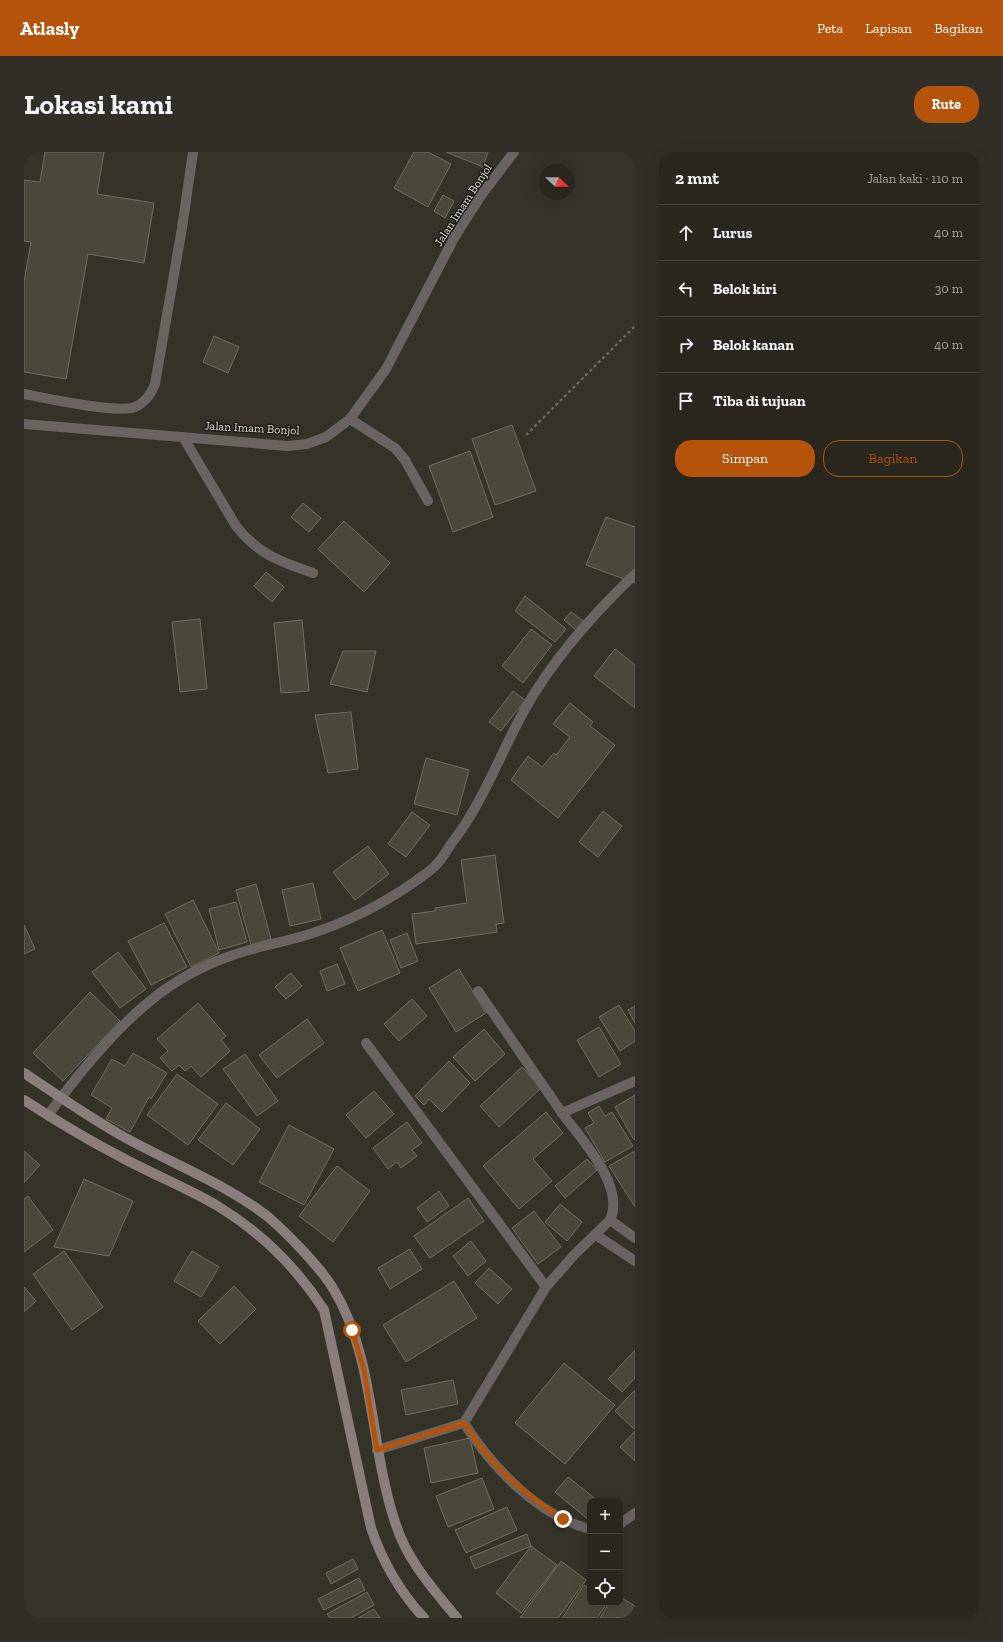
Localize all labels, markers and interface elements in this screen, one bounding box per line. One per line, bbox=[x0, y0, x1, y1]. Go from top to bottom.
text: Atlasly bbox=[20, 17, 79, 40]
text: Peta bbox=[817, 20, 843, 37]
text: Lapisan bbox=[865, 20, 912, 37]
text: Bagikan bbox=[934, 20, 983, 37]
button: Rute bbox=[914, 86, 979, 123]
text: Lokasi kami bbox=[24, 88, 173, 121]
street label: Jalan Imam Bonjol bbox=[431, 161, 496, 249]
north arrow bbox=[539, 164, 575, 200]
text: 2 mnt bbox=[675, 168, 719, 188]
text: Jalan kaki · 110 m bbox=[867, 171, 963, 186]
icon: ahead bbox=[675, 222, 697, 244]
text: Lurus bbox=[713, 224, 752, 242]
text: 40 m bbox=[934, 225, 963, 240]
icon: left bbox=[675, 278, 697, 300]
text: Belok kiri bbox=[713, 280, 777, 298]
text: 30 m bbox=[935, 281, 963, 296]
icon: right bbox=[675, 334, 697, 356]
text: Belok kanan bbox=[713, 336, 794, 354]
text: 40 m bbox=[934, 337, 963, 352]
icon: arrive bbox=[675, 390, 697, 412]
text: Tiba di tujuan bbox=[713, 392, 806, 410]
street label: Jalan Imam Bonjol bbox=[204, 419, 300, 438]
button: Simpan bbox=[675, 440, 815, 477]
button: Bagikan bbox=[823, 440, 963, 477]
route start bbox=[343, 1321, 361, 1339]
map controls bbox=[587, 1498, 623, 1606]
button: + bbox=[587, 1498, 623, 1534]
route end bbox=[554, 1510, 572, 1528]
button: − bbox=[587, 1534, 623, 1570]
button: locate bbox=[587, 1570, 623, 1606]

